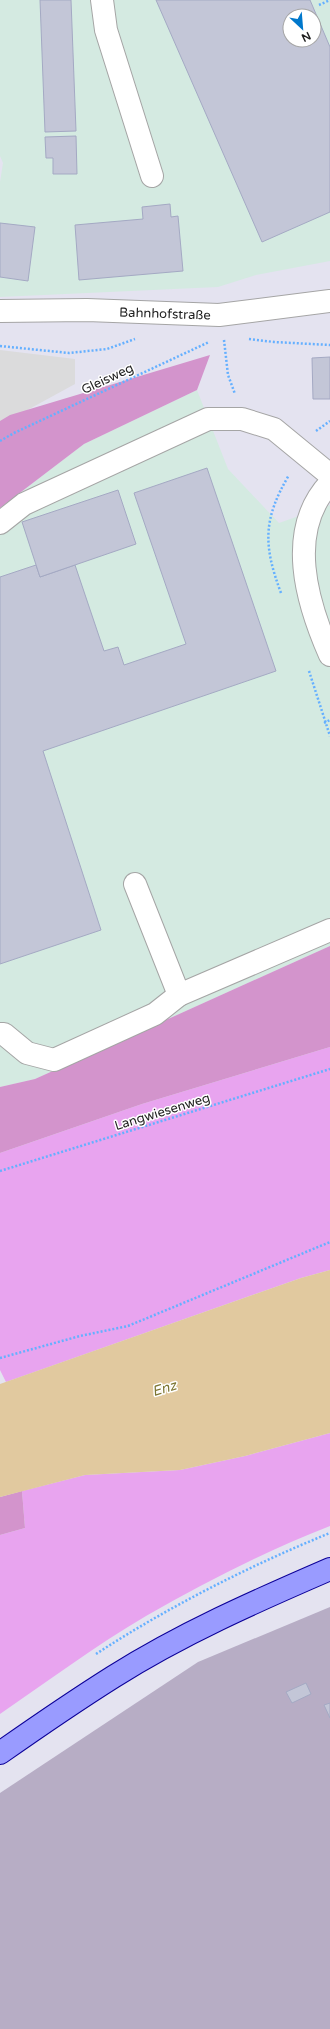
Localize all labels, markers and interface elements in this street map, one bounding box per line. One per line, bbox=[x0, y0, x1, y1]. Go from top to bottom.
north arrow bbox=[282, 8, 322, 48]
text: N bbox=[299, 29, 313, 44]
street label: Bahnhofstraße bbox=[119, 304, 211, 324]
street label: Gleisweg bbox=[79, 360, 136, 398]
street label: Langwiesenweg bbox=[113, 1090, 212, 1134]
water label: Enz bbox=[150, 1376, 180, 1400]

